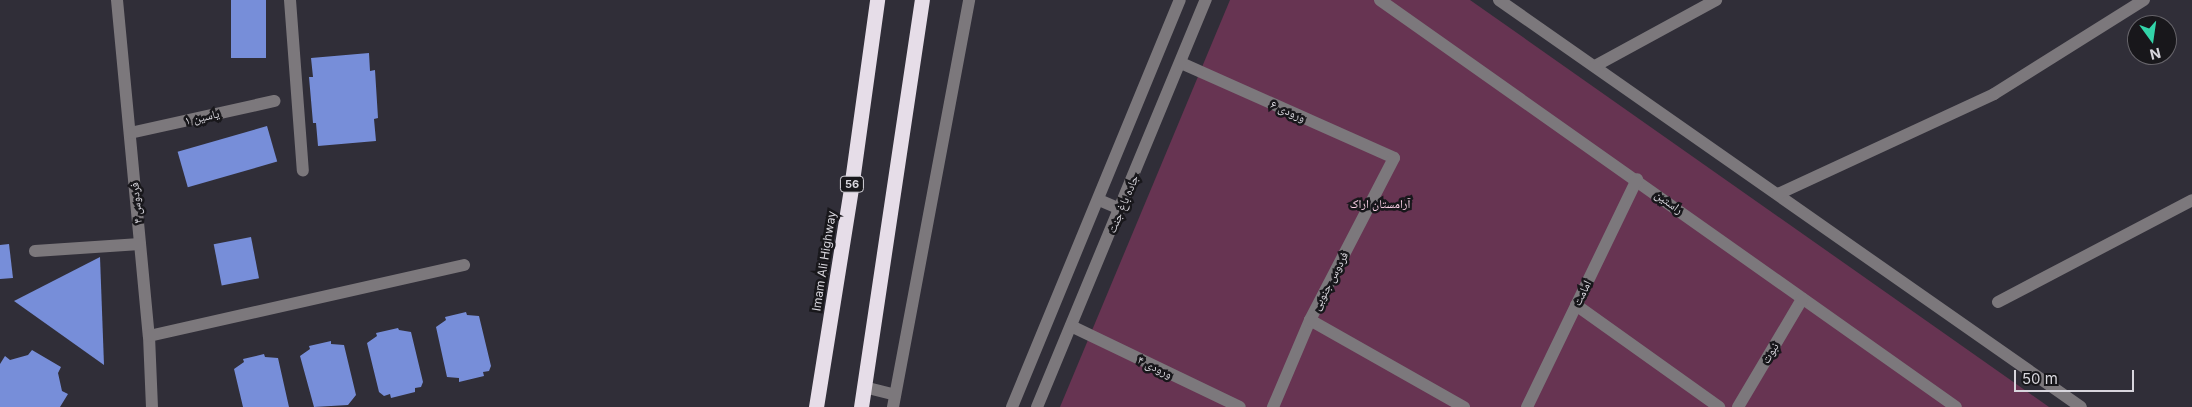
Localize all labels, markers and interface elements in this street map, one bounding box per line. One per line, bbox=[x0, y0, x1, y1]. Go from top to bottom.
north arrow bbox=[2127, 15, 2177, 65]
text: N bbox=[2148, 45, 2163, 64]
street label: ورودی ۶ bbox=[1268, 97, 1308, 125]
street label: یاسین ۱ bbox=[183, 106, 221, 128]
street label: جاده باغ جنت bbox=[1104, 173, 1142, 235]
road number: 56 bbox=[840, 175, 864, 192]
street label: فردوس ۴ bbox=[127, 182, 145, 224]
street label: راستین bbox=[1652, 187, 1686, 217]
park label: آرامستان اراک bbox=[1350, 197, 1410, 211]
street label: Imam Ali Highway bbox=[809, 210, 839, 312]
street label: فردوس جنوبی bbox=[1309, 249, 1351, 313]
street label: امامت bbox=[1570, 278, 1594, 308]
street label: نبوت bbox=[1758, 340, 1782, 366]
street label: ورودی ۴ bbox=[1135, 352, 1175, 382]
scale bar bbox=[2017, 360, 2137, 392]
text: 50 m bbox=[2022, 369, 2058, 388]

